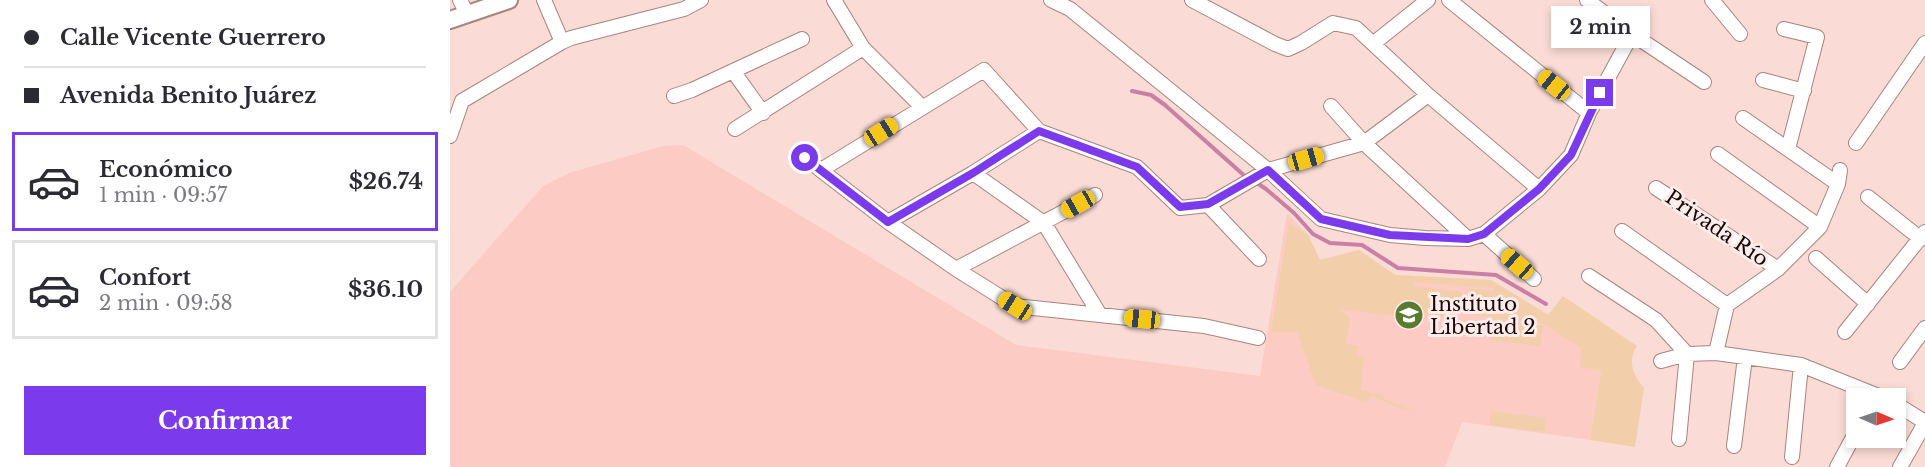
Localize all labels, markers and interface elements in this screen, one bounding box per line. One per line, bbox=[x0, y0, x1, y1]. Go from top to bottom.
callout: 2 min bbox=[1550, 6, 1650, 48]
text: 2 min bbox=[1569, 15, 1632, 39]
text: Calle Vicente Guerrero bbox=[60, 24, 326, 51]
car bbox=[1534, 67, 1574, 103]
route end bbox=[1586, 79, 1613, 106]
text: Avenida Benito Juárez bbox=[60, 82, 317, 109]
car bbox=[861, 115, 901, 149]
route start bbox=[791, 144, 818, 171]
car bbox=[1286, 145, 1326, 173]
icon: car bbox=[27, 155, 81, 209]
text: Económico bbox=[99, 156, 232, 183]
text: $26.74 bbox=[349, 168, 423, 195]
text: 1 min · 09:57 bbox=[99, 183, 227, 207]
street label: Privada Río bbox=[1661, 185, 1773, 271]
car bbox=[1058, 187, 1098, 221]
car bbox=[1498, 245, 1536, 283]
icon: car bbox=[27, 263, 81, 317]
text: Confort bbox=[99, 264, 191, 291]
text: $36.10 bbox=[348, 276, 423, 303]
car bbox=[995, 289, 1035, 323]
text: 2 min · 09:58 bbox=[99, 291, 233, 315]
place label: Instituto Libertad 2 bbox=[1430, 292, 1536, 339]
school or university icon: Instituto Libertad 2 bbox=[1393, 299, 1425, 331]
car bbox=[1123, 308, 1161, 330]
button: Confirmar bbox=[24, 386, 426, 455]
north arrow bbox=[1846, 388, 1906, 448]
map controls bbox=[1846, 388, 1906, 448]

